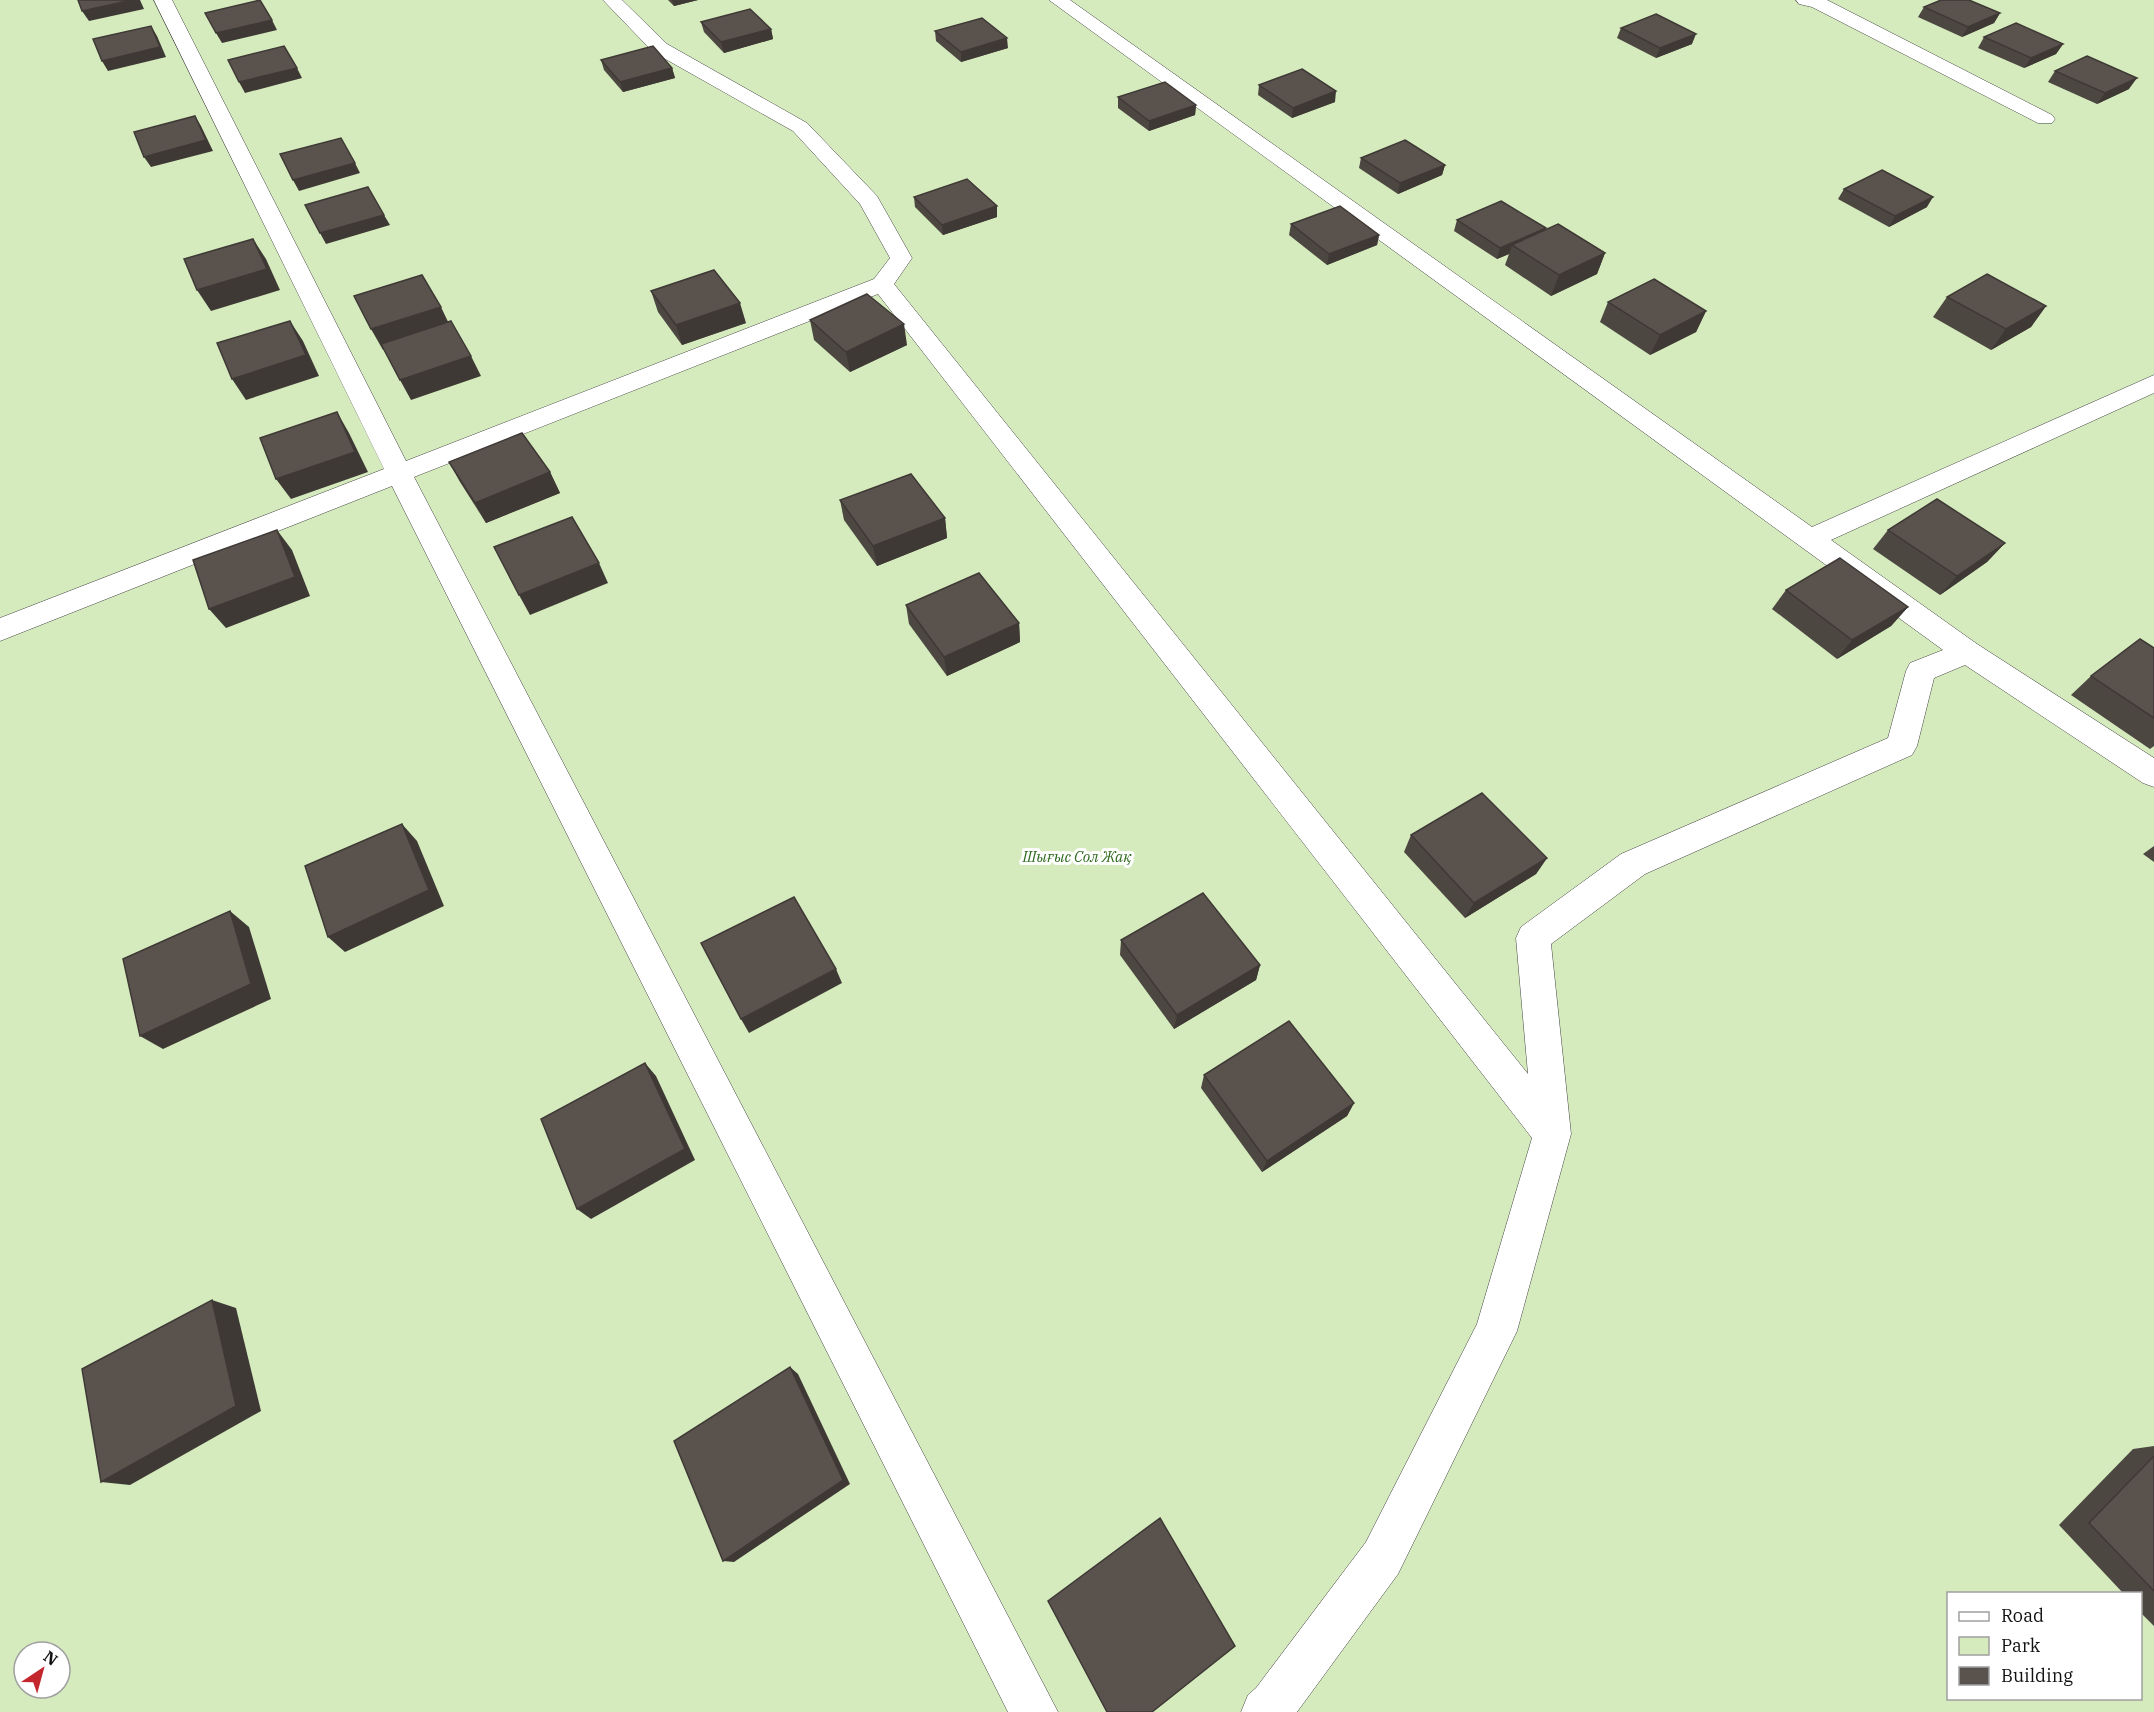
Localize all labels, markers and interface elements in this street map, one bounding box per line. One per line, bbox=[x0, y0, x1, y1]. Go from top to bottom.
park label: Шығыс Сол Жақ bbox=[1022, 847, 1132, 866]
legend bbox=[1947, 1592, 2142, 1700]
text: Road bbox=[2001, 1604, 2044, 1627]
text: Park bbox=[2001, 1634, 2041, 1657]
north arrow bbox=[12, 1640, 72, 1700]
text: N bbox=[40, 1646, 62, 1670]
text: Building bbox=[2001, 1664, 2073, 1687]

